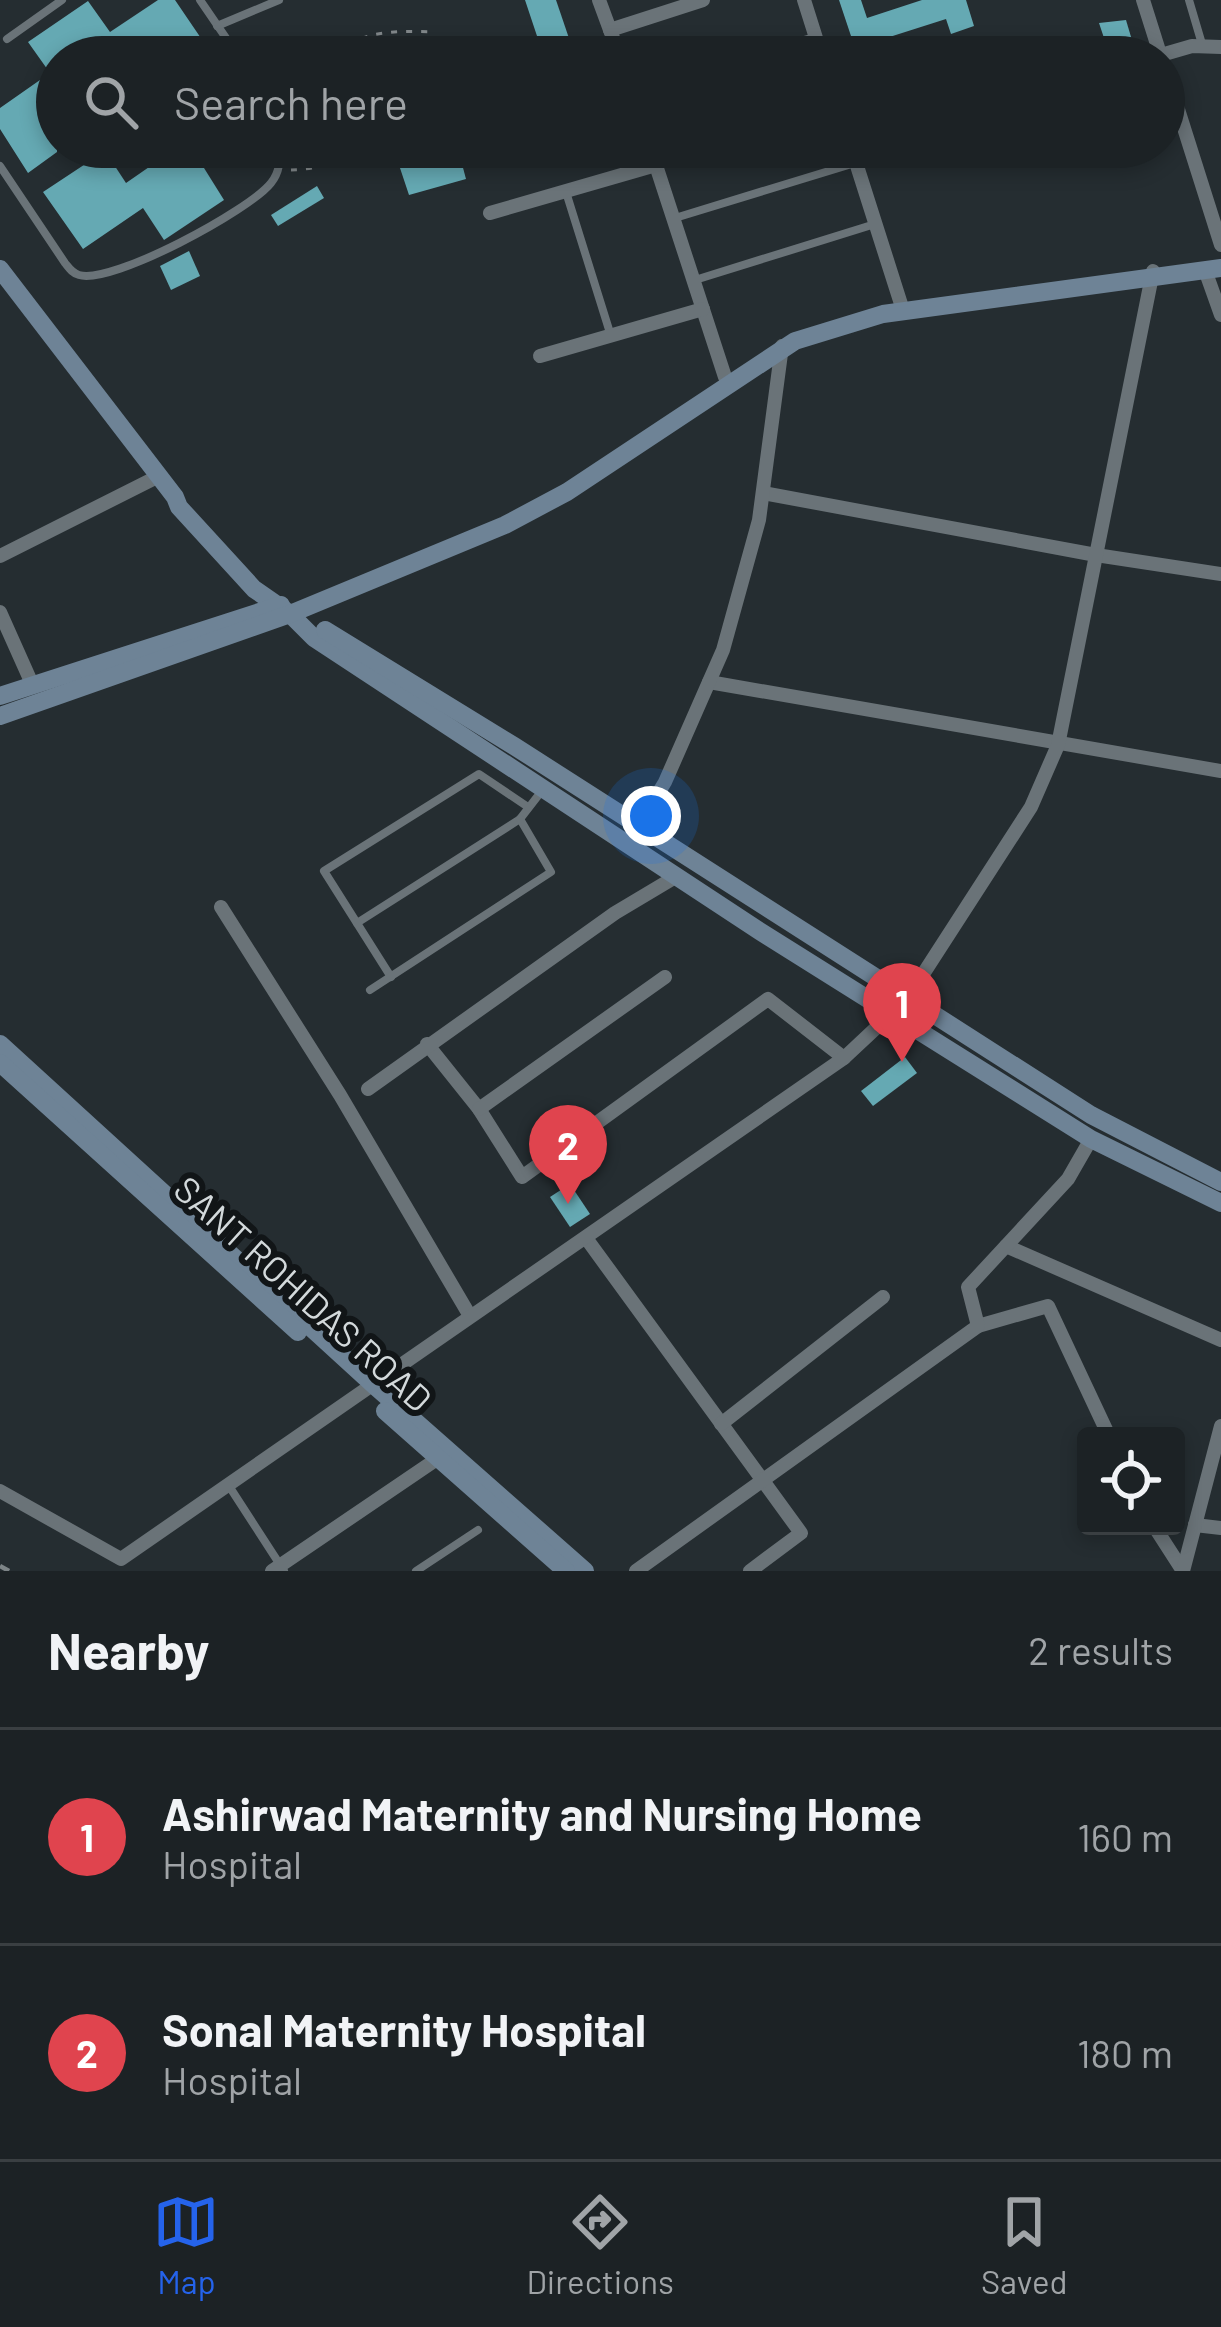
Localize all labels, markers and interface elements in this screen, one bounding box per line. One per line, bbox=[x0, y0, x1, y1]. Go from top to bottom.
search box bbox=[36, 36, 1185, 168]
icon: search bbox=[78, 69, 144, 135]
text: Search here bbox=[174, 75, 408, 129]
your location bbox=[621, 786, 681, 846]
pin: 1 bbox=[863, 963, 941, 1062]
pin: 2 bbox=[529, 1105, 607, 1204]
street label: SANT ROHIDAS ROAD bbox=[167, 1166, 441, 1420]
map controls bbox=[1077, 1427, 1185, 1535]
button: locate bbox=[1077, 1427, 1185, 1535]
text: Nearby bbox=[48, 1619, 209, 1680]
text: 2 results bbox=[1028, 1626, 1173, 1673]
text: Ashirwad Maternity and Nursing Home bbox=[162, 1786, 922, 1840]
text: 1 bbox=[80, 1813, 94, 1860]
text: 160 m bbox=[1077, 1813, 1173, 1860]
text: Hospital bbox=[162, 1840, 302, 1887]
text: Sonal Maternity Hospital bbox=[162, 2002, 646, 2056]
text: 2 bbox=[76, 2029, 98, 2076]
text: 180 m bbox=[1077, 2029, 1173, 2076]
text: Hospital bbox=[162, 2056, 302, 2103]
tab: Map bbox=[153, 2189, 219, 2301]
tab: Directions bbox=[526, 2189, 674, 2301]
tab: Saved bbox=[981, 2189, 1068, 2301]

